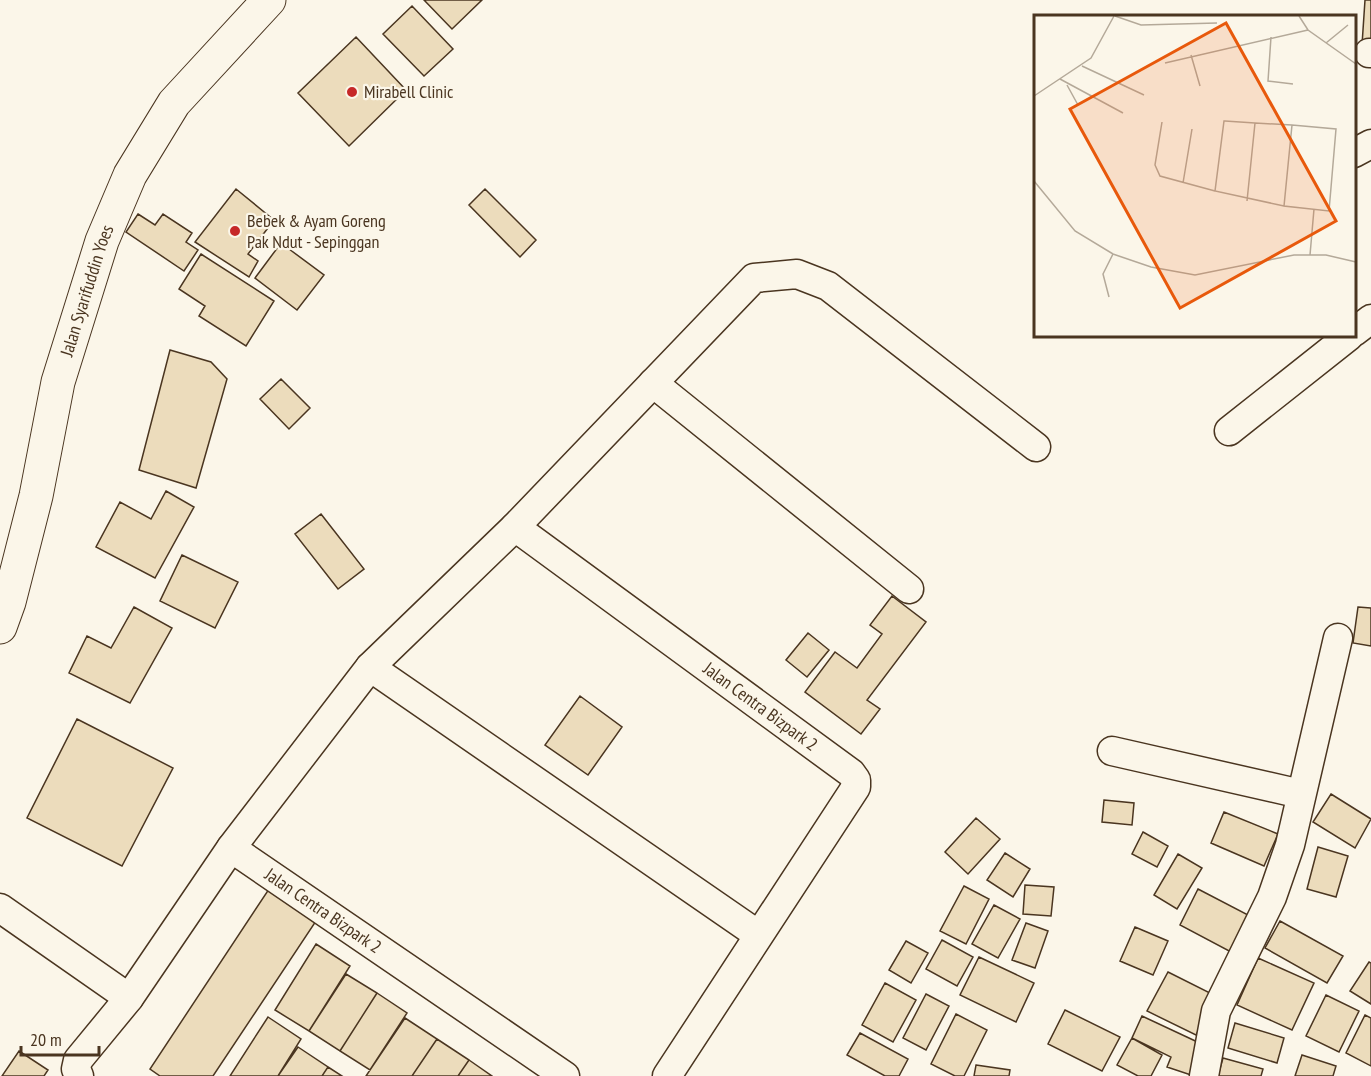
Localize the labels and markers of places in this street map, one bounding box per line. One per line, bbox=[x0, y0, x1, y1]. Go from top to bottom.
place label: Mirabell Clinic bbox=[364, 80, 454, 103]
marker: Mirabell Clinic bbox=[345, 85, 359, 99]
place label: Bebek & Ayam Goreng Pak Ndut - Sepinggan bbox=[247, 209, 386, 253]
marker: Bebek & Ayam Goreng Pak Ndut - Sepinggan bbox=[228, 224, 242, 238]

